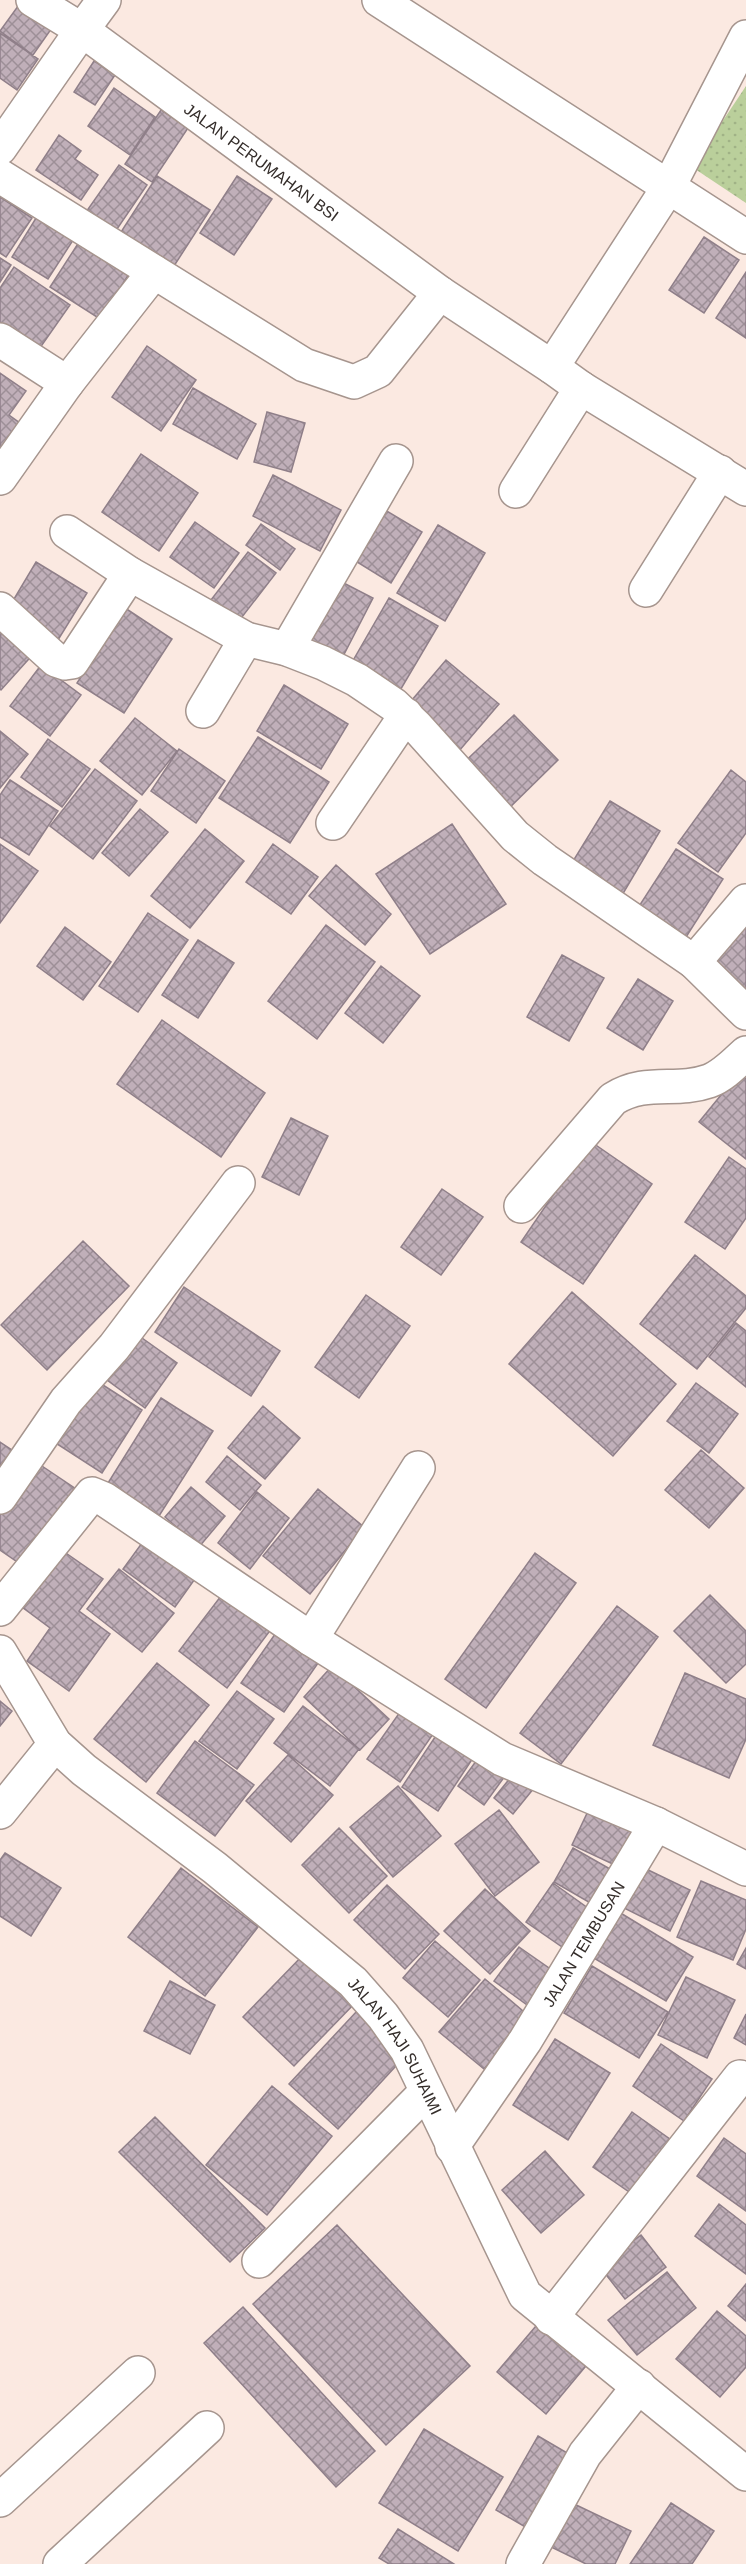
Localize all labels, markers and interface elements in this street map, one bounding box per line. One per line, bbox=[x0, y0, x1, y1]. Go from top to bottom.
street label: JALAN PERUMAHAN BSI bbox=[181, 100, 342, 224]
street label: JALAN TEMBUSAN bbox=[540, 1879, 628, 2010]
street label: JALAN HAJI SUHAIMI bbox=[344, 1975, 445, 2117]

